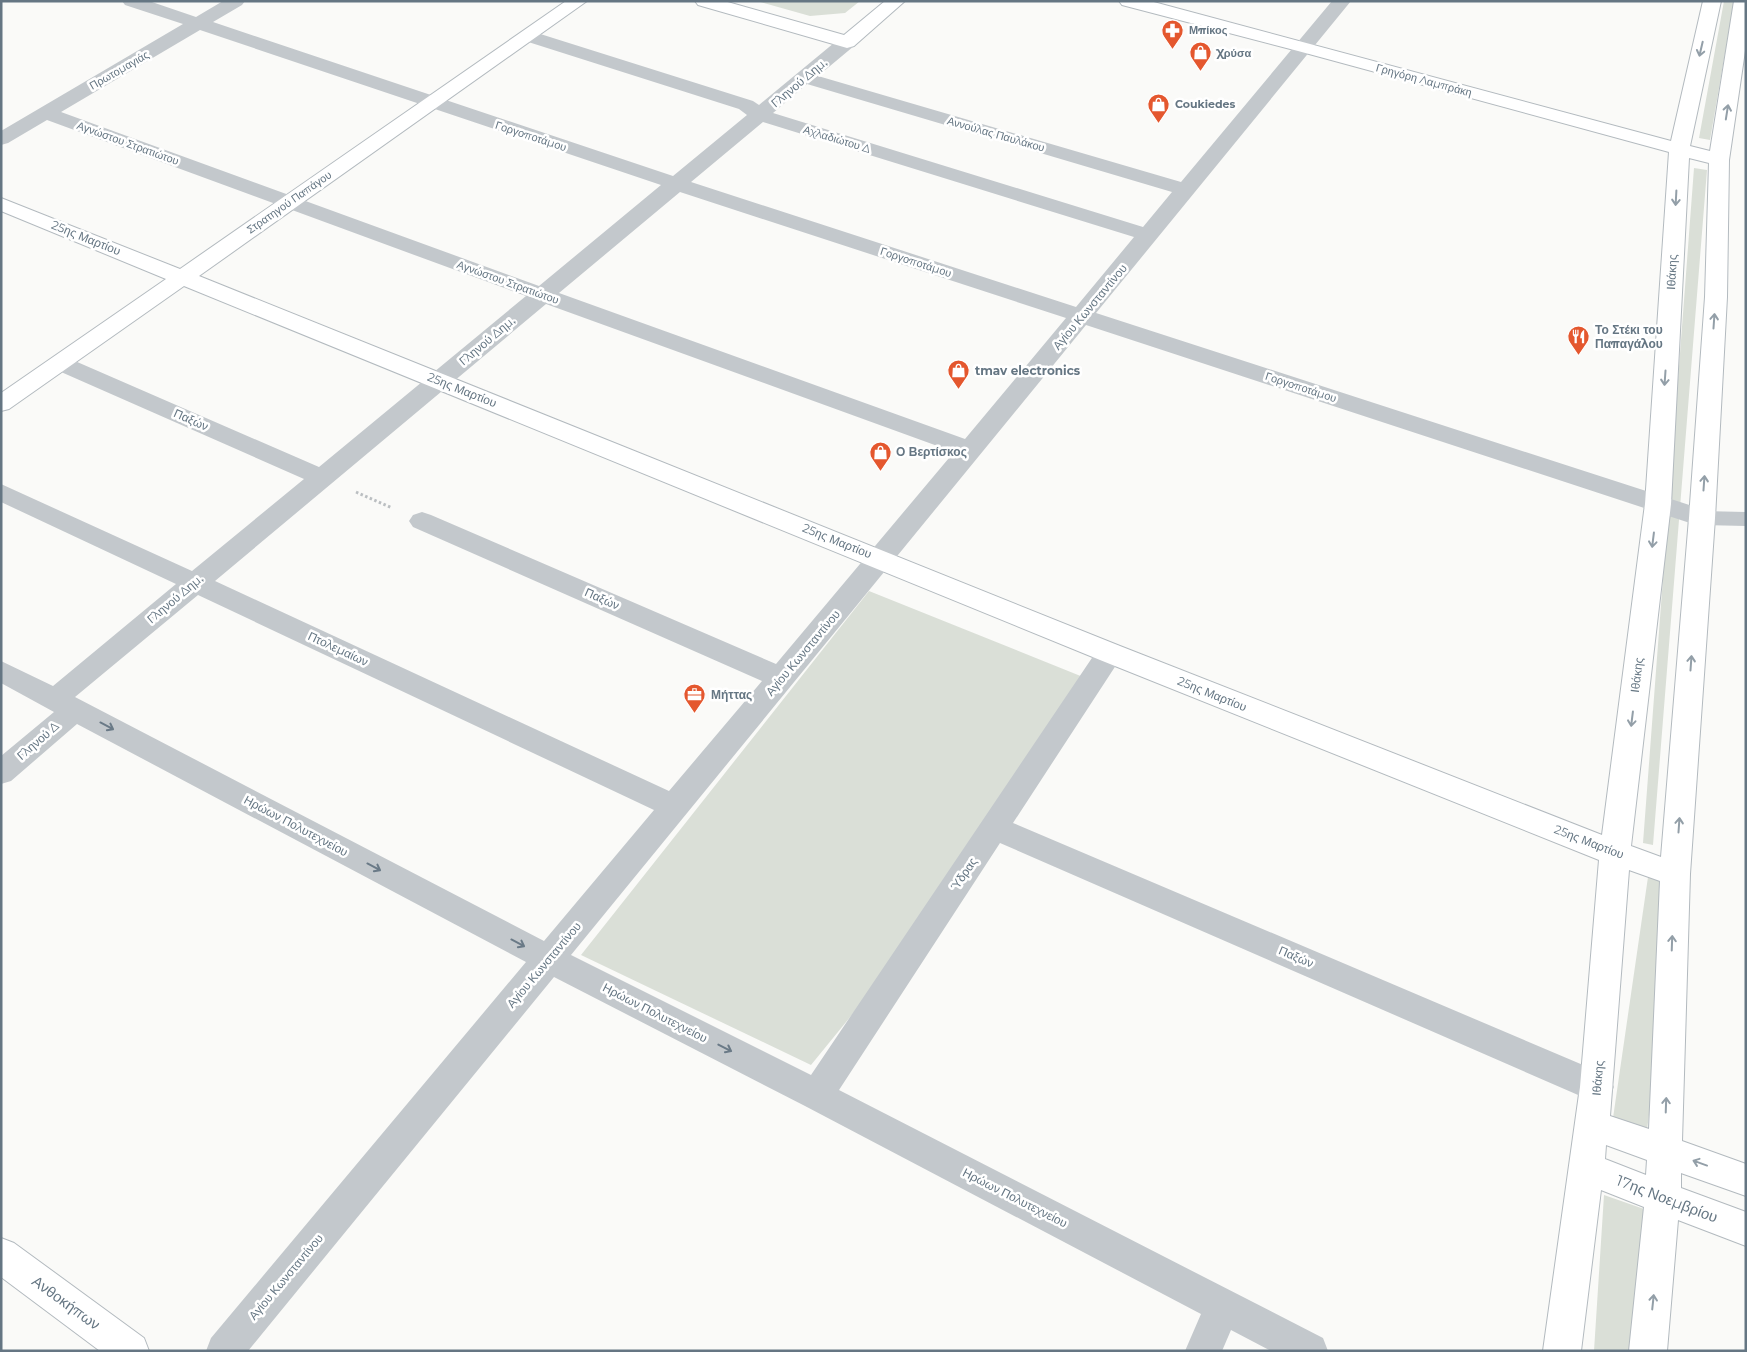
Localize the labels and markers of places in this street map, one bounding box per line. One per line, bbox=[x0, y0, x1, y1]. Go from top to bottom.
pharmacy icon: Μπίκος bbox=[1161, 18, 1185, 49]
place label: Μπίκος bbox=[1189, 23, 1228, 37]
shop icon: Χρύσα bbox=[1189, 41, 1213, 72]
place label: Χρύσα bbox=[1215, 46, 1252, 60]
shop icon: Coukiedes bbox=[1147, 92, 1171, 123]
place label: Coukiedes bbox=[1175, 97, 1236, 111]
place label: Το Στέκι του Παπαγάλου bbox=[1595, 322, 1663, 351]
restaurant icon: Το Στέκι του Παπαγάλου bbox=[1567, 325, 1591, 356]
shop icon: tmav electronics bbox=[947, 359, 971, 390]
place label: tmav electronics bbox=[975, 363, 1081, 378]
shop icon: Ο Βερτίσκος bbox=[868, 440, 892, 471]
place label: Ο Βερτίσκος bbox=[896, 444, 967, 459]
office icon: Μήττας bbox=[683, 683, 707, 714]
place label: Μήττας bbox=[711, 687, 752, 702]

